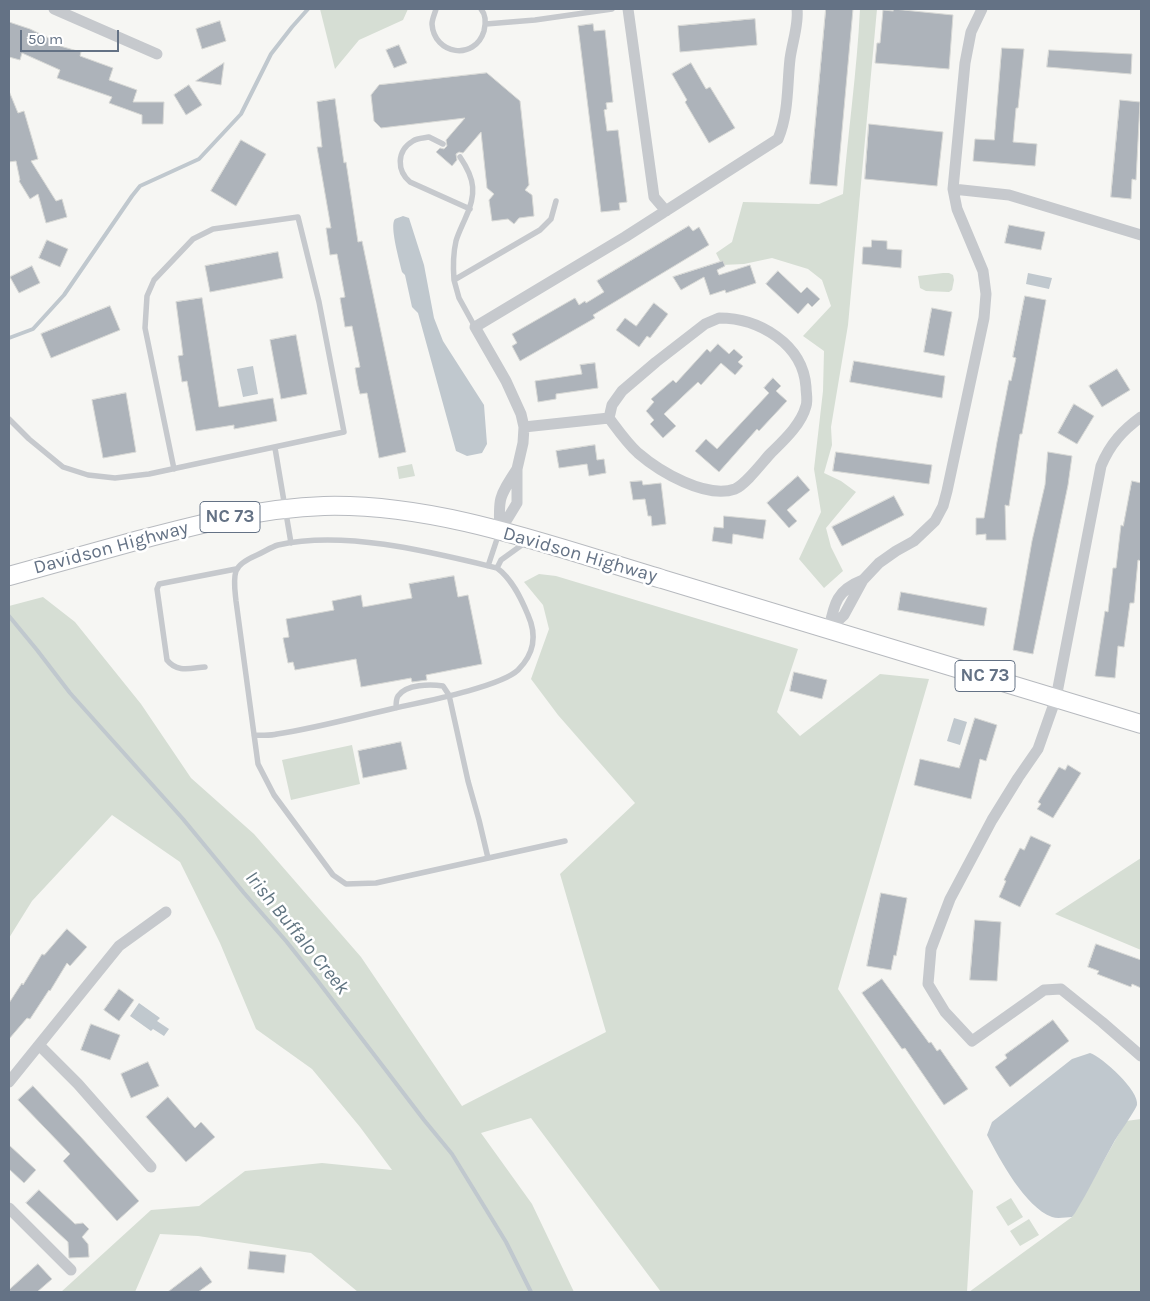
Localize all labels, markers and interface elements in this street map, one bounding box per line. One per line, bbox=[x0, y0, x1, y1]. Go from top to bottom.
scale bar bbox=[22, 20, 121, 52]
text: 50 m bbox=[28, 30, 63, 48]
road number: NC 73 bbox=[200, 502, 260, 532]
street label: Davidson Highway bbox=[31, 516, 191, 580]
street label: Davidson Highway bbox=[500, 522, 660, 588]
road number: NC 73 bbox=[955, 660, 1015, 691]
water label: Irish Buffalo Creek bbox=[240, 866, 354, 1000]

